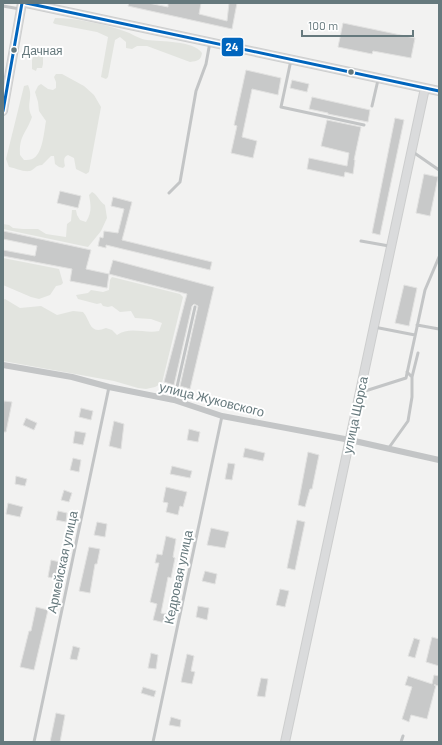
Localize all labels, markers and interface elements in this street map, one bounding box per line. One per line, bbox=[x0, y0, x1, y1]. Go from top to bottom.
scale bar bbox=[302, 12, 413, 38]
text: 100 m bbox=[308, 18, 338, 32]
line badge: 24 bbox=[221, 37, 244, 57]
text: 24 bbox=[226, 40, 239, 53]
place label: Дачная bbox=[22, 43, 63, 58]
marker: Дачная bbox=[9, 45, 19, 55]
unlabelled marker bbox=[346, 67, 356, 77]
street label: улица Щорса bbox=[339, 374, 371, 455]
street label: улица Жуковского bbox=[158, 378, 266, 420]
street label: Армейская улица bbox=[43, 509, 81, 615]
street label: Кедровая улица bbox=[160, 528, 196, 626]

